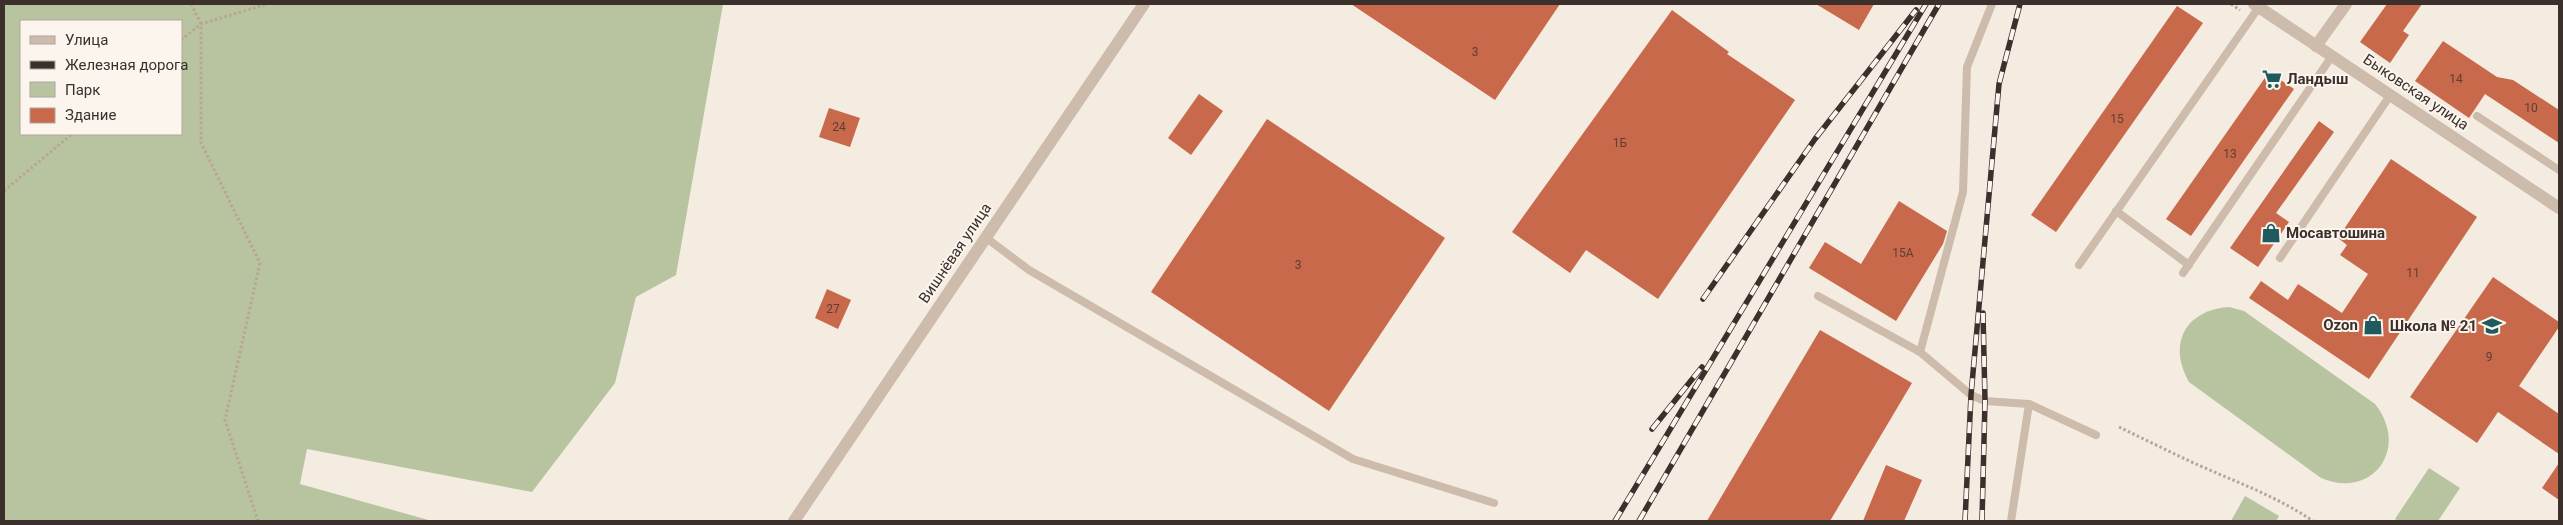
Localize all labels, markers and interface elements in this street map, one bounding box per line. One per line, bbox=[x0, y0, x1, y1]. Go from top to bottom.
legend bbox=[20, 20, 182, 135]
text: Улица bbox=[65, 31, 108, 49]
house number: 3 bbox=[1472, 45, 1478, 59]
street label: Быковская улица bbox=[2360, 50, 2472, 134]
text: Железная дорога bbox=[65, 56, 188, 74]
supermarket icon: Ландыш bbox=[2261, 68, 2283, 90]
place label: Ландыш bbox=[2287, 70, 2348, 88]
house number: 14 bbox=[2449, 72, 2463, 86]
text: Парк bbox=[65, 81, 100, 99]
house number: 10 bbox=[2524, 101, 2538, 115]
text: Здание bbox=[65, 106, 116, 124]
house number: 15 bbox=[2110, 112, 2124, 126]
house number: 24 bbox=[832, 120, 846, 134]
house number: 1Б bbox=[1613, 136, 1628, 150]
house number: 13 bbox=[2223, 147, 2237, 161]
street label: Вишнёвая улица bbox=[915, 200, 995, 306]
shop icon: Мосавтошина bbox=[2260, 222, 2282, 244]
place label: Мосавтошина bbox=[2286, 224, 2385, 242]
house number: 15А bbox=[1892, 246, 1914, 260]
house number: 3 bbox=[1295, 258, 1301, 272]
house number: 11 bbox=[2406, 266, 2420, 280]
house number: 27 bbox=[826, 302, 840, 316]
shop icon: Ozon bbox=[2362, 314, 2384, 336]
school or university icon: Школа № 21 bbox=[2481, 315, 2503, 337]
place label: Ozon bbox=[2323, 316, 2358, 334]
place label: Школа № 21 bbox=[2390, 317, 2477, 335]
house number: 9 bbox=[2486, 350, 2492, 364]

